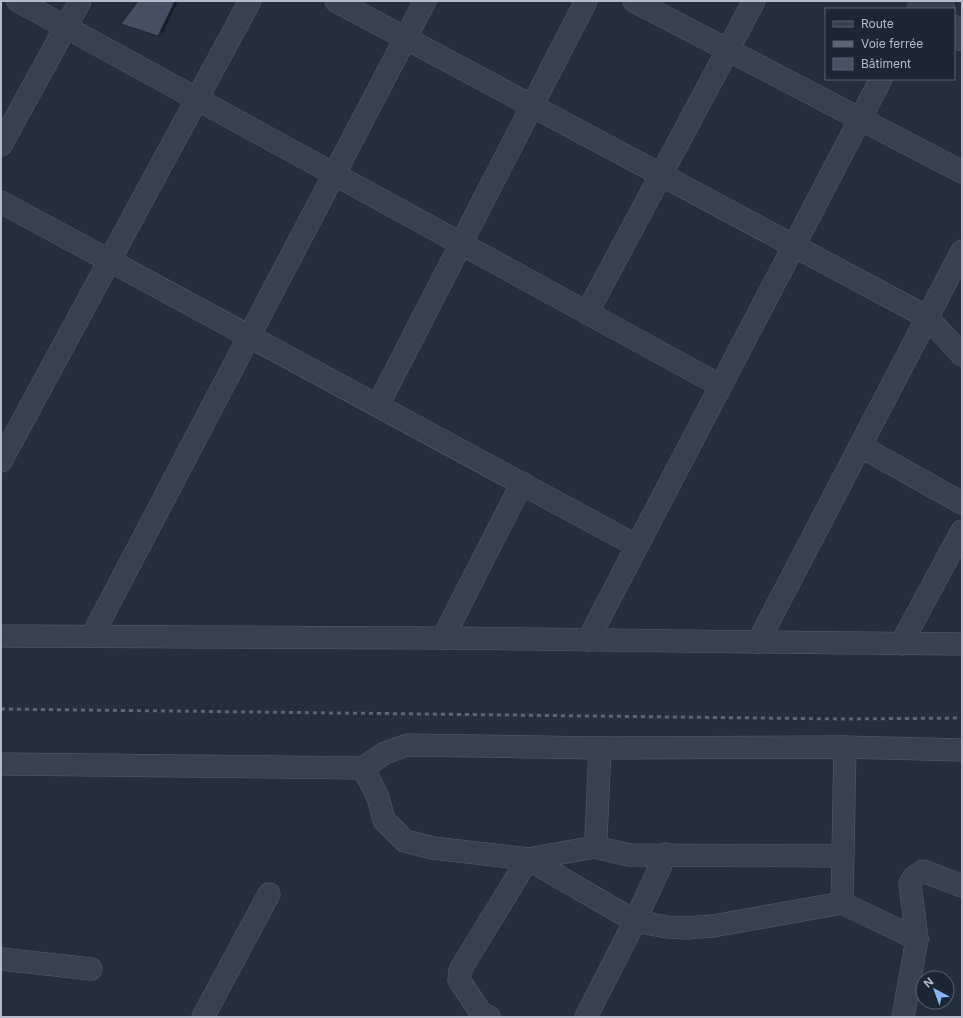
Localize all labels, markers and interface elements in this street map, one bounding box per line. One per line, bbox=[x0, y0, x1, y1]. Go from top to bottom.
legend bbox=[825, 8, 955, 80]
text: Route bbox=[861, 16, 894, 31]
text: Voie ferrée bbox=[861, 36, 923, 51]
text: Bâtiment bbox=[861, 56, 911, 71]
north arrow bbox=[915, 970, 955, 1010]
text: N bbox=[921, 974, 936, 990]

